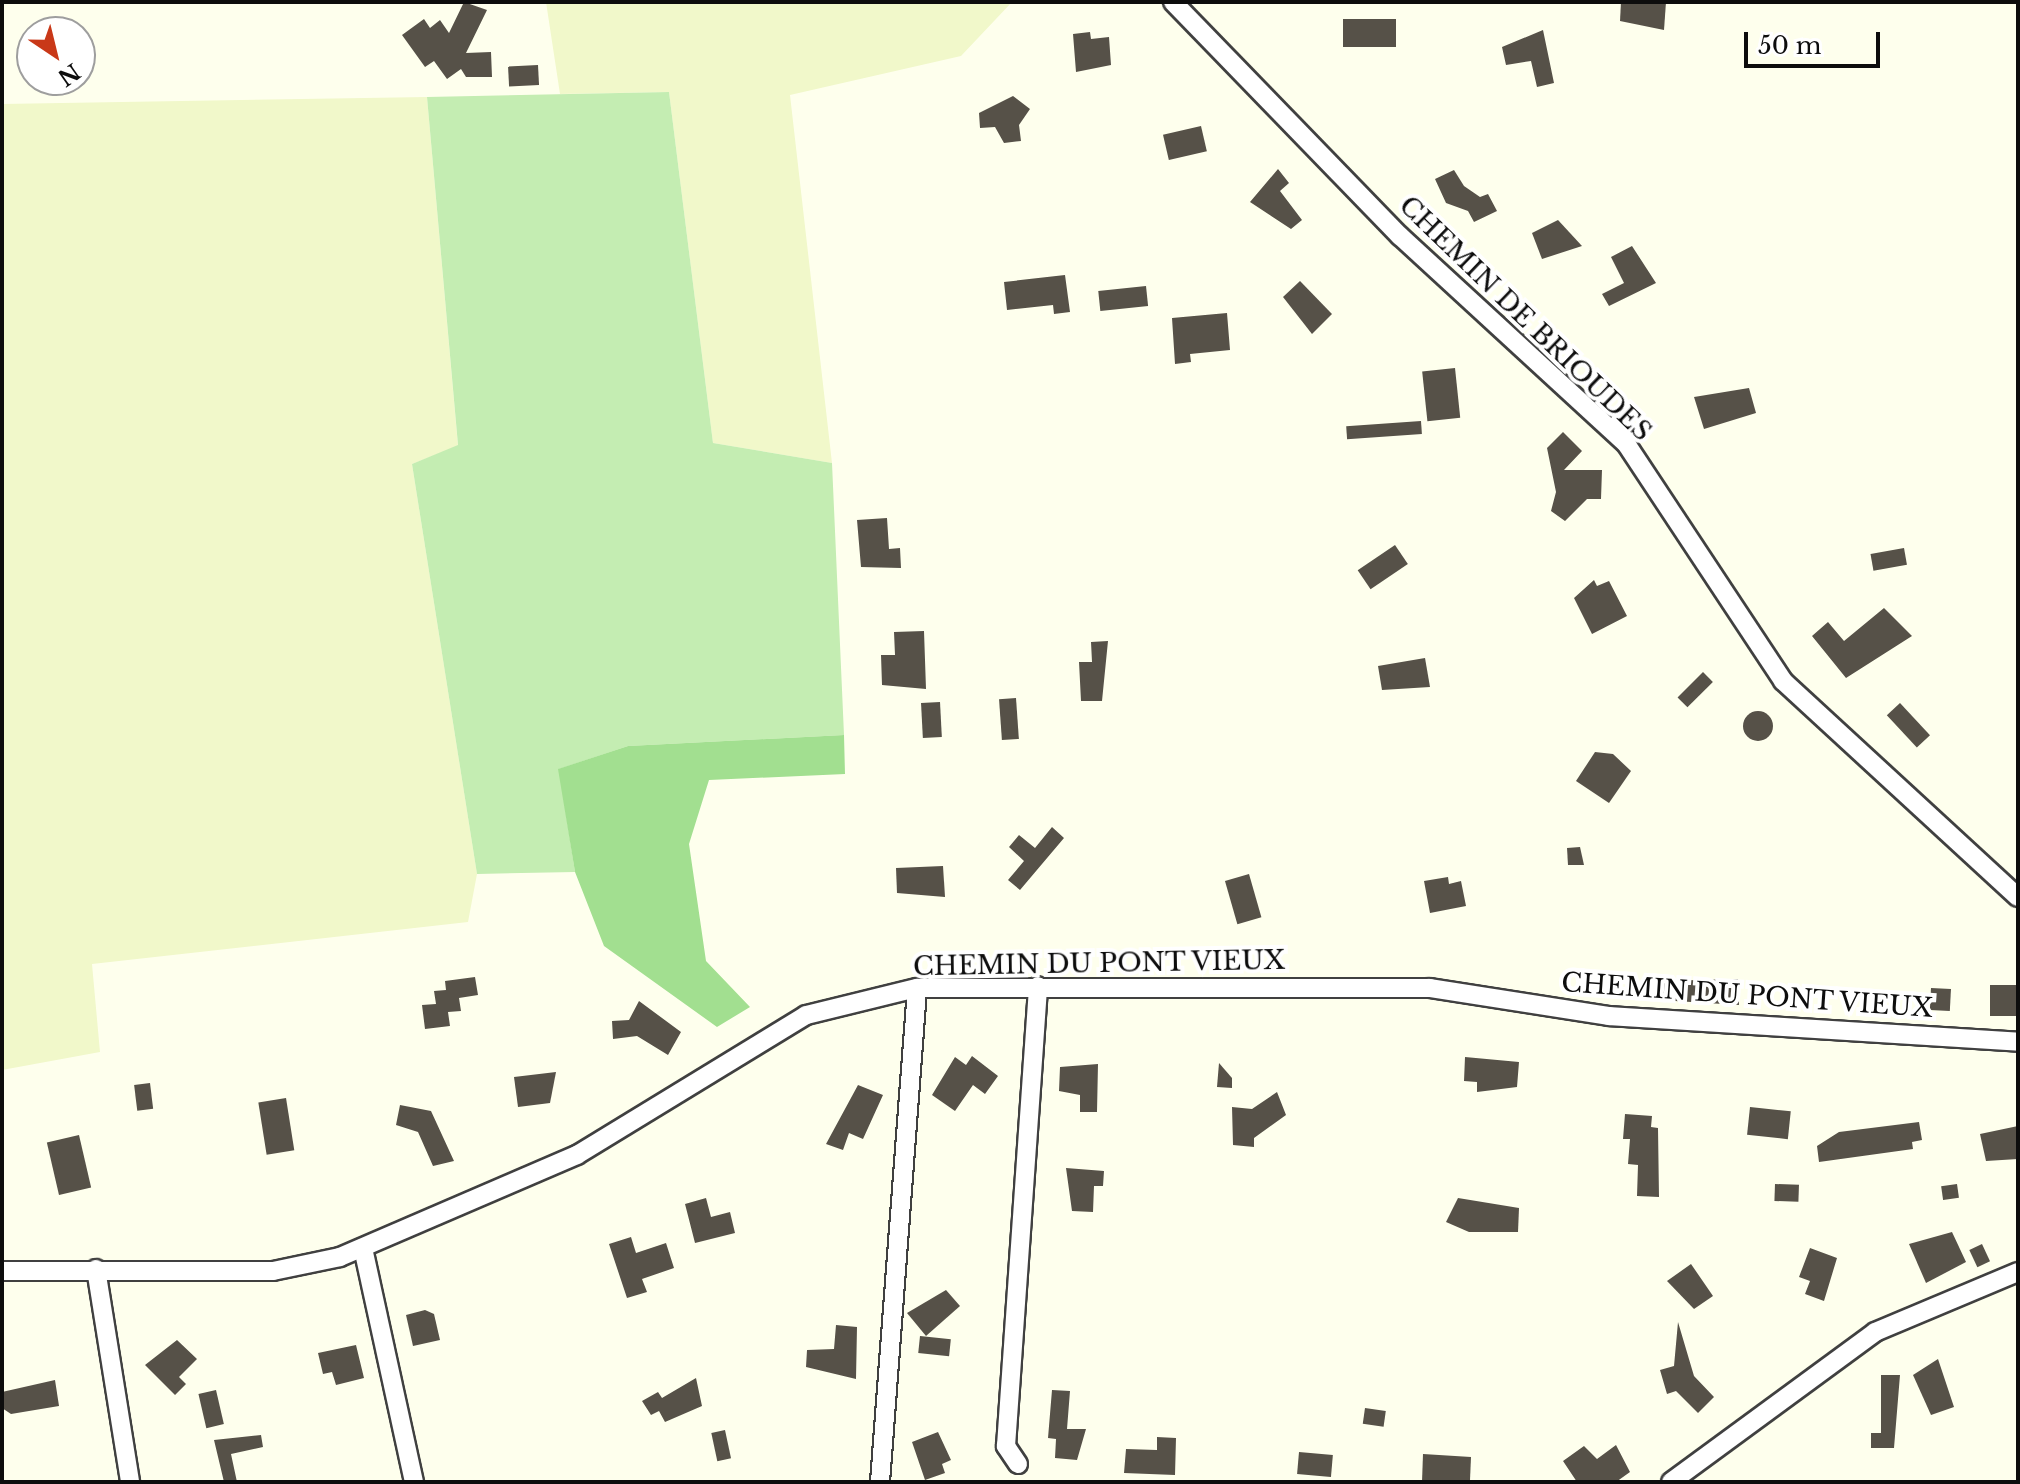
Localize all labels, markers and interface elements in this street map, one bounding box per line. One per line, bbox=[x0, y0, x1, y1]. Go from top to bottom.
north arrow bbox=[16, 16, 96, 96]
scale bar bbox=[1748, 16, 1884, 66]
text: 50 m bbox=[1758, 31, 1821, 60]
text: N bbox=[53, 57, 85, 91]
street label: CHEMIN DE BRIOUDES bbox=[1392, 190, 1658, 448]
street label: CHEMIN DU PONT VIEUX bbox=[912, 945, 1286, 983]
street label: CHEMIN DU PONT VIEUX bbox=[1559, 967, 1935, 1025]

